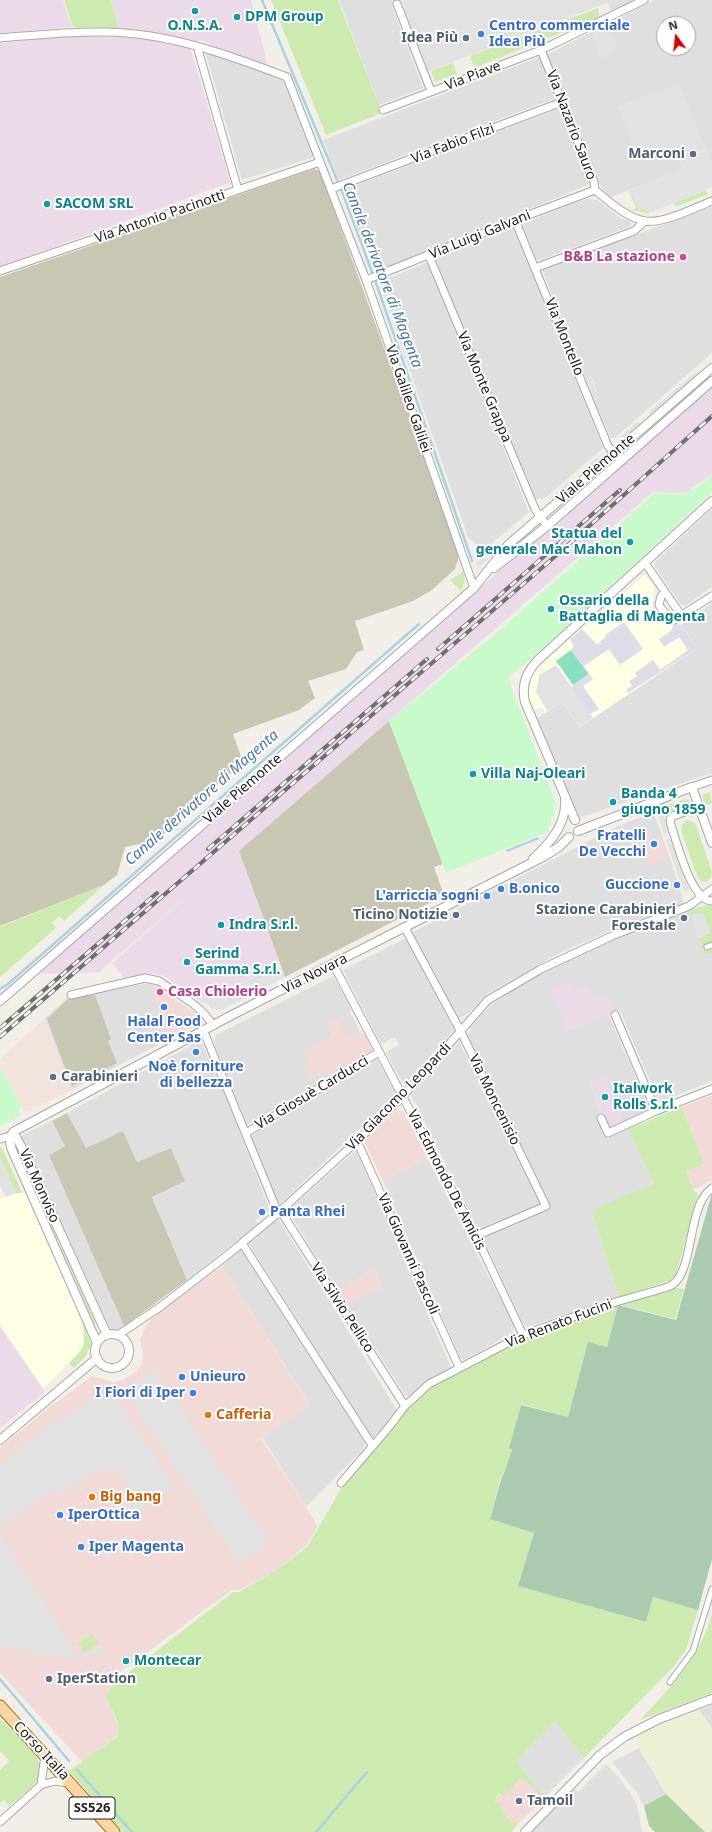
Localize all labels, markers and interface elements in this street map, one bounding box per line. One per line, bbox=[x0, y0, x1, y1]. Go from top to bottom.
marker: O.N.S.A. bbox=[190, 6, 200, 16]
place label: DPM Group bbox=[245, 9, 324, 25]
marker: DPM Group bbox=[232, 12, 242, 22]
north arrow bbox=[656, 16, 696, 56]
text: N bbox=[667, 16, 679, 33]
place label: O.N.S.A. bbox=[167, 18, 223, 34]
place label: Centro commerciale Idea Più bbox=[489, 18, 630, 50]
marker: Centro commerciale Idea Più bbox=[476, 29, 486, 39]
place label: Idea Più bbox=[401, 30, 458, 46]
marker: Idea Più bbox=[461, 33, 471, 43]
street label: Via Piave bbox=[443, 58, 503, 94]
street label: Via Nazario Sauro bbox=[542, 68, 600, 182]
street label: Via Fabio Filzi bbox=[409, 120, 497, 168]
place label: Marconi bbox=[628, 146, 685, 162]
marker: Marconi bbox=[688, 149, 698, 159]
water label: Canale derivatore di Magenta bbox=[338, 179, 426, 371]
street label: Via Antonio Pacinotti bbox=[93, 187, 227, 247]
place label: SACOM SRL bbox=[55, 196, 133, 212]
marker: SACOM SRL bbox=[42, 199, 52, 209]
street label: Via Luigi Galvani bbox=[427, 207, 533, 263]
place label: B&B La stazione bbox=[564, 249, 675, 265]
marker: B&B La stazione bbox=[678, 252, 688, 262]
street label: Via Montello bbox=[541, 296, 587, 378]
street label: Via Monte Grappa bbox=[453, 329, 515, 445]
street label: Via Galileo Galilei bbox=[382, 343, 434, 455]
street label: Viale Piemonte bbox=[553, 430, 639, 508]
place label: Statua del generale Mac Mahon bbox=[476, 526, 622, 558]
marker: Statua del generale Mac Mahon bbox=[625, 537, 635, 547]
place label: Ossario della Battaglia di Magenta bbox=[559, 593, 705, 626]
marker: Ossario della Battaglia di Magenta bbox=[546, 604, 556, 614]
water label: Canale derivatore di Magenta bbox=[121, 726, 283, 870]
street label: Viale Piemonte bbox=[200, 750, 286, 828]
place label: Villa Naj-Oleari bbox=[481, 766, 586, 782]
marker: Villa Naj-Oleari bbox=[468, 769, 478, 779]
place label: Banda 4 giugno 1859 bbox=[621, 786, 706, 818]
marker: Banda 4 giugno 1859 bbox=[608, 797, 618, 807]
place label: Fratelli De Vecchi bbox=[579, 828, 646, 860]
marker: Fratelli De Vecchi bbox=[649, 839, 659, 849]
place label: Guccione bbox=[605, 877, 669, 893]
marker: Guccione bbox=[672, 880, 682, 890]
place label: B.onico bbox=[509, 881, 560, 897]
marker: B.onico bbox=[496, 884, 506, 894]
place label: L'arriccia sogni bbox=[375, 888, 479, 904]
marker: L'arriccia sogni bbox=[482, 891, 492, 901]
place label: Stazione Carabinieri Forestale bbox=[536, 902, 676, 934]
place label: Ticino Notizie bbox=[353, 907, 448, 923]
marker: Ticino Notizie bbox=[451, 910, 461, 920]
marker: Stazione Carabinieri Forestale bbox=[679, 913, 689, 923]
place label: Indra S.r.l. bbox=[229, 917, 298, 933]
marker: Indra S.r.l. bbox=[216, 920, 226, 930]
place label: Serind Gamma S.r.l. bbox=[195, 946, 281, 978]
street label: Via Novara bbox=[280, 950, 350, 998]
marker: Serind Gamma S.r.l. bbox=[182, 957, 192, 967]
place label: Casa Chiolerio bbox=[168, 984, 267, 1000]
marker: Casa Chiolerio bbox=[155, 987, 165, 997]
marker: Halal Food Center Sas bbox=[159, 1002, 169, 1012]
place label: Halal Food Center Sas bbox=[127, 1014, 201, 1046]
street label: Via Giacomo Leopardi bbox=[343, 1040, 455, 1154]
marker: Noè forniture di bellezza bbox=[191, 1047, 201, 1057]
street label: Via Moncenisio bbox=[465, 1052, 523, 1148]
street label: Via Giosuè Carducci bbox=[252, 1053, 372, 1133]
place label: Noè forniture di bellezza bbox=[148, 1059, 244, 1092]
place label: Carabinieri bbox=[61, 1069, 138, 1085]
marker: Carabinieri bbox=[48, 1072, 58, 1082]
place label: Italwork Rolls S.r.l. bbox=[613, 1081, 678, 1114]
marker: Italwork Rolls S.r.l. bbox=[600, 1092, 610, 1102]
street label: Via Edmondo De Amicis bbox=[403, 1107, 489, 1253]
street label: Via Monviso bbox=[15, 1146, 63, 1226]
street label: Via Giovanni Pascoli bbox=[374, 1191, 442, 1317]
place label: Panta Rhei bbox=[270, 1204, 345, 1220]
marker: Panta Rhei bbox=[257, 1207, 267, 1217]
street label: Via Silvio Pellico bbox=[307, 1260, 377, 1356]
street label: Via Renato Fucini bbox=[504, 1296, 614, 1352]
place label: Unieuro bbox=[190, 1369, 246, 1385]
marker: Unieuro bbox=[177, 1372, 187, 1382]
place label: I Fiori di Iper bbox=[96, 1385, 185, 1401]
marker: I Fiori di Iper bbox=[188, 1388, 198, 1398]
place label: Cafferia bbox=[216, 1407, 271, 1423]
marker: Cafferia bbox=[203, 1410, 213, 1420]
place label: Big bang bbox=[100, 1489, 161, 1505]
marker: Big bang bbox=[87, 1492, 97, 1502]
place label: IperOttica bbox=[68, 1507, 140, 1523]
marker: IperOttica bbox=[55, 1510, 65, 1520]
place label: Iper Magenta bbox=[89, 1539, 184, 1555]
marker: Iper Magenta bbox=[76, 1542, 86, 1552]
place label: Montecar bbox=[134, 1653, 201, 1669]
marker: Montecar bbox=[121, 1656, 131, 1666]
place label: IperStation bbox=[57, 1671, 136, 1687]
marker: IperStation bbox=[44, 1674, 54, 1684]
street label: Corso Italia bbox=[9, 1718, 73, 1784]
place label: Tamoil bbox=[527, 1793, 573, 1809]
marker: Tamoil bbox=[514, 1796, 524, 1806]
road number: SS526 bbox=[69, 1797, 115, 1819]

